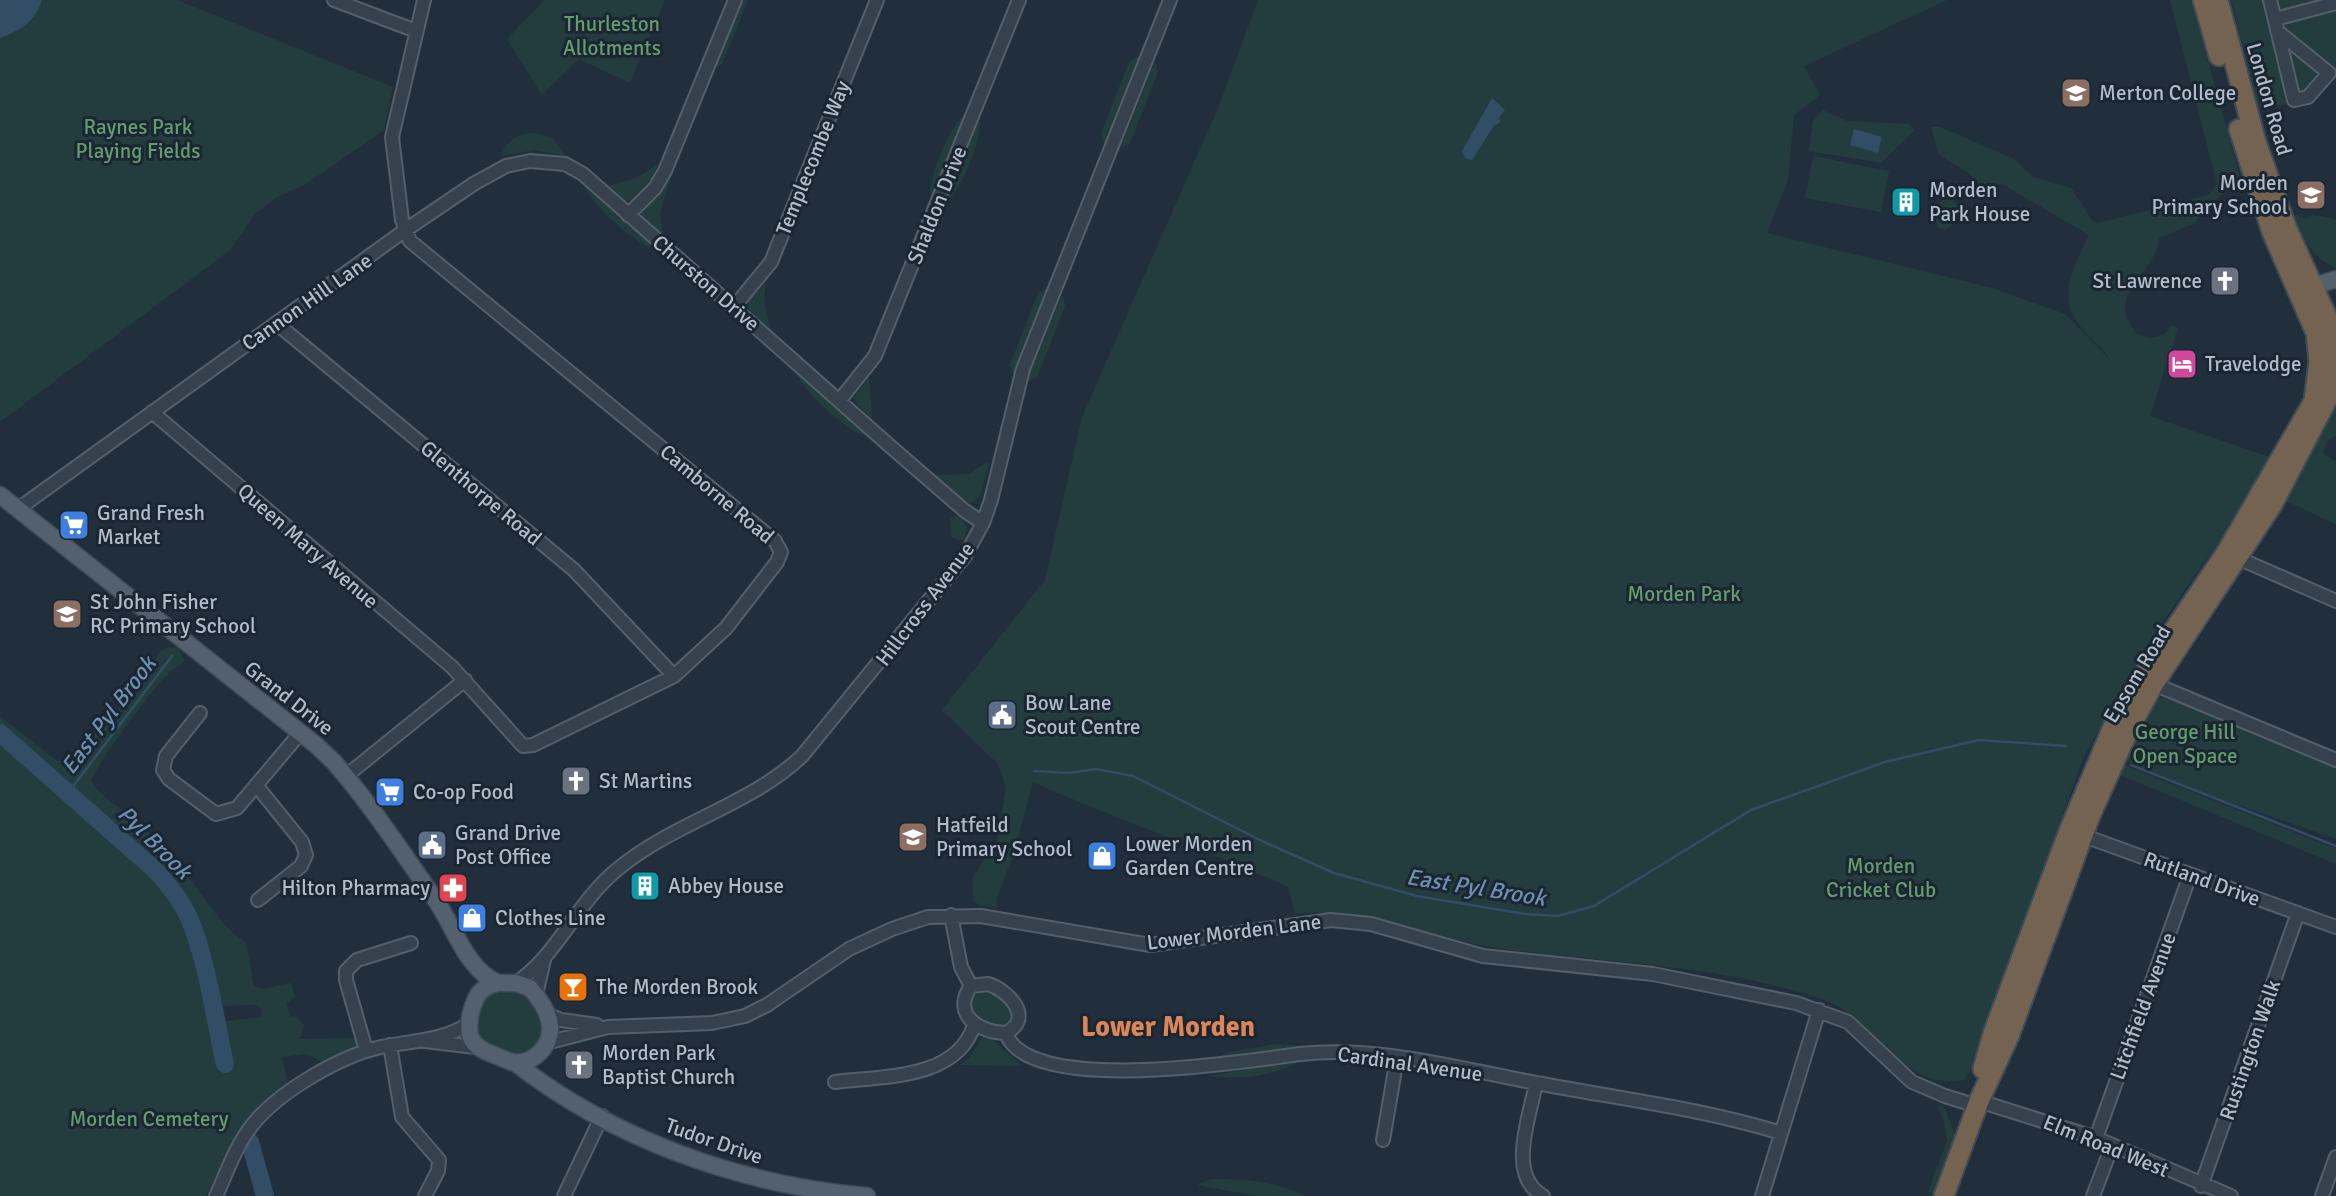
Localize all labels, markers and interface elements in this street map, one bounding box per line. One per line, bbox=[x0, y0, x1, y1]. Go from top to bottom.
park label: Thurleston Allotments bbox=[563, 11, 661, 61]
street label: London Road bbox=[2241, 40, 2297, 158]
school or university icon: Merton College bbox=[2059, 76, 2093, 110]
street label: Templecombe Way bbox=[770, 77, 856, 239]
place label: Merton College bbox=[2099, 80, 2236, 106]
park label: Raynes Park Playing Fields bbox=[76, 114, 200, 164]
street label: Shaldon Drive bbox=[902, 142, 972, 268]
place label: Morden Primary School bbox=[2152, 170, 2288, 220]
place label: Morden Park House bbox=[1929, 177, 2030, 227]
school or university icon: Morden Primary School bbox=[2294, 178, 2328, 212]
building icon: Morden Park House bbox=[1889, 185, 1923, 219]
street label: Churston Drive bbox=[647, 229, 765, 337]
street label: Cannon Hill Lane bbox=[237, 247, 377, 357]
church icon: St Lawrence bbox=[2208, 264, 2242, 298]
place label: St Lawrence bbox=[2092, 268, 2202, 294]
hotel icon: Travelodge bbox=[2165, 347, 2199, 381]
place label: Travelodge bbox=[2205, 351, 2302, 377]
street label: Glenthorpe Road bbox=[415, 435, 547, 551]
street label: Camborne Road bbox=[655, 439, 779, 549]
street label: Queen Mary Avenue bbox=[232, 478, 384, 614]
place label: Grand Fresh Market bbox=[97, 500, 205, 550]
supermarket icon: Grand Fresh Market bbox=[57, 508, 91, 542]
street label: Hillcross Avenue bbox=[870, 537, 980, 671]
park label: Morden Park bbox=[1627, 581, 1741, 607]
place label: St John Fisher RC Primary School bbox=[90, 589, 256, 639]
school or university icon: St John Fisher RC Primary School bbox=[50, 597, 84, 631]
street label: Epsom Road bbox=[2098, 620, 2176, 728]
water label: East Pyl Brook bbox=[55, 649, 164, 780]
street label: Grand Drive bbox=[239, 655, 339, 741]
place label: Bow Lane Scout Centre bbox=[1025, 690, 1141, 740]
public building icon: Bow Lane Scout Centre bbox=[985, 698, 1019, 732]
park label: George Hill Open Space bbox=[2132, 719, 2238, 769]
church icon: St Martins bbox=[559, 764, 593, 798]
place label: St Martins bbox=[599, 768, 692, 794]
supermarket icon: Co-op Food bbox=[373, 775, 407, 809]
place label: Co-op Food bbox=[413, 779, 514, 805]
water label: Pyl Brook bbox=[112, 799, 199, 887]
place label: Hatfeild Primary School bbox=[936, 812, 1072, 862]
place label: Grand Drive Post Office bbox=[455, 820, 561, 870]
school or university icon: Hatfeild Primary School bbox=[896, 820, 930, 854]
public building icon: Grand Drive Post Office bbox=[415, 828, 449, 862]
place label: Lower Morden Garden Centre bbox=[1125, 831, 1254, 881]
shop icon: Lower Morden Garden Centre bbox=[1085, 839, 1119, 873]
street label: Rutland Drive bbox=[2140, 846, 2264, 912]
park label: Morden Cricket Club bbox=[1826, 853, 1936, 903]
water label: East Pyl Brook bbox=[1404, 862, 1550, 913]
building icon: Abbey House bbox=[628, 869, 662, 903]
pharmacy icon: Hilton Pharmacy bbox=[436, 871, 470, 905]
place label: Abbey House bbox=[668, 873, 784, 899]
place label: Hilton Pharmacy bbox=[281, 875, 430, 901]
shop icon: Clothes Line bbox=[455, 901, 489, 935]
place label: Clothes Line bbox=[495, 905, 606, 931]
street label: Lower Morden Lane bbox=[1145, 908, 1323, 956]
street label: Litchfield Avenue bbox=[2104, 929, 2182, 1083]
bar icon: The Morden Brook bbox=[556, 970, 590, 1004]
place label: The Morden Brook bbox=[596, 974, 759, 1000]
street label: Rustington Walk bbox=[2214, 976, 2286, 1124]
district label: Lower Morden bbox=[1081, 1010, 1255, 1044]
place label: Morden Park Baptist Church bbox=[602, 1040, 735, 1090]
street label: Cardinal Avenue bbox=[1336, 1041, 1484, 1087]
church icon: Morden Park Baptist Church bbox=[562, 1048, 596, 1082]
park label: Morden Cemetery bbox=[69, 1106, 229, 1132]
street label: Elm Road West bbox=[2039, 1109, 2173, 1183]
street label: Tudor Drive bbox=[662, 1112, 766, 1170]

